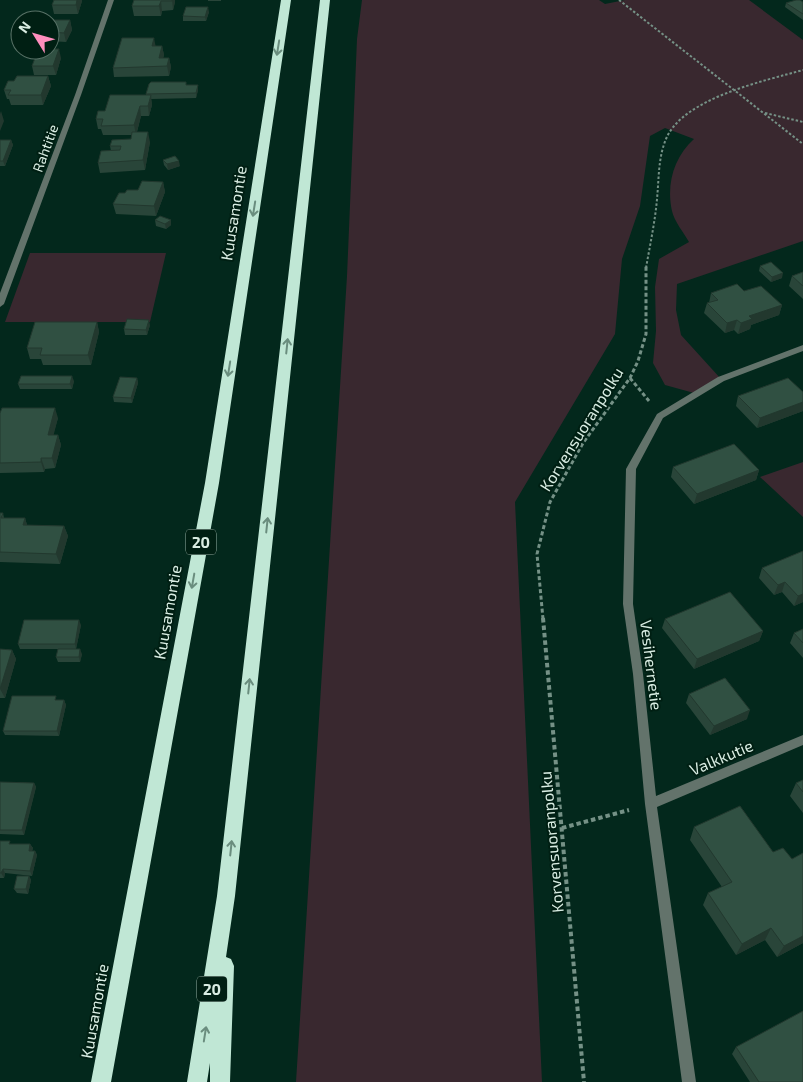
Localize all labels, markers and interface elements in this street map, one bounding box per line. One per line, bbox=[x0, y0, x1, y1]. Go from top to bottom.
north arrow bbox=[10, 10, 60, 60]
text: N bbox=[14, 18, 34, 36]
one-way arrow bbox=[273, 40, 283, 56]
street label: Rahtitie bbox=[29, 122, 61, 174]
street label: Kuusamontie bbox=[216, 164, 250, 262]
one-way arrow bbox=[248, 200, 258, 216]
one-way arrow bbox=[282, 338, 292, 354]
one-way arrow bbox=[224, 361, 234, 377]
street label: Korvensuoranpolku bbox=[535, 364, 627, 494]
one-way arrow bbox=[262, 517, 272, 533]
road number: 20 bbox=[186, 530, 216, 554]
street label: Kuusamontie bbox=[149, 563, 185, 661]
one-way arrow bbox=[188, 573, 198, 589]
street label: Vesihernetie bbox=[637, 619, 667, 711]
one-way arrow bbox=[244, 678, 254, 694]
street label: Valkkutie bbox=[686, 735, 756, 779]
street label: Korvensuoranpolku bbox=[535, 770, 567, 914]
one-way arrow bbox=[226, 840, 236, 856]
street label: Kuusamontie bbox=[76, 962, 112, 1060]
road number: 20 bbox=[197, 976, 227, 1002]
one-way arrow bbox=[200, 1026, 210, 1042]

